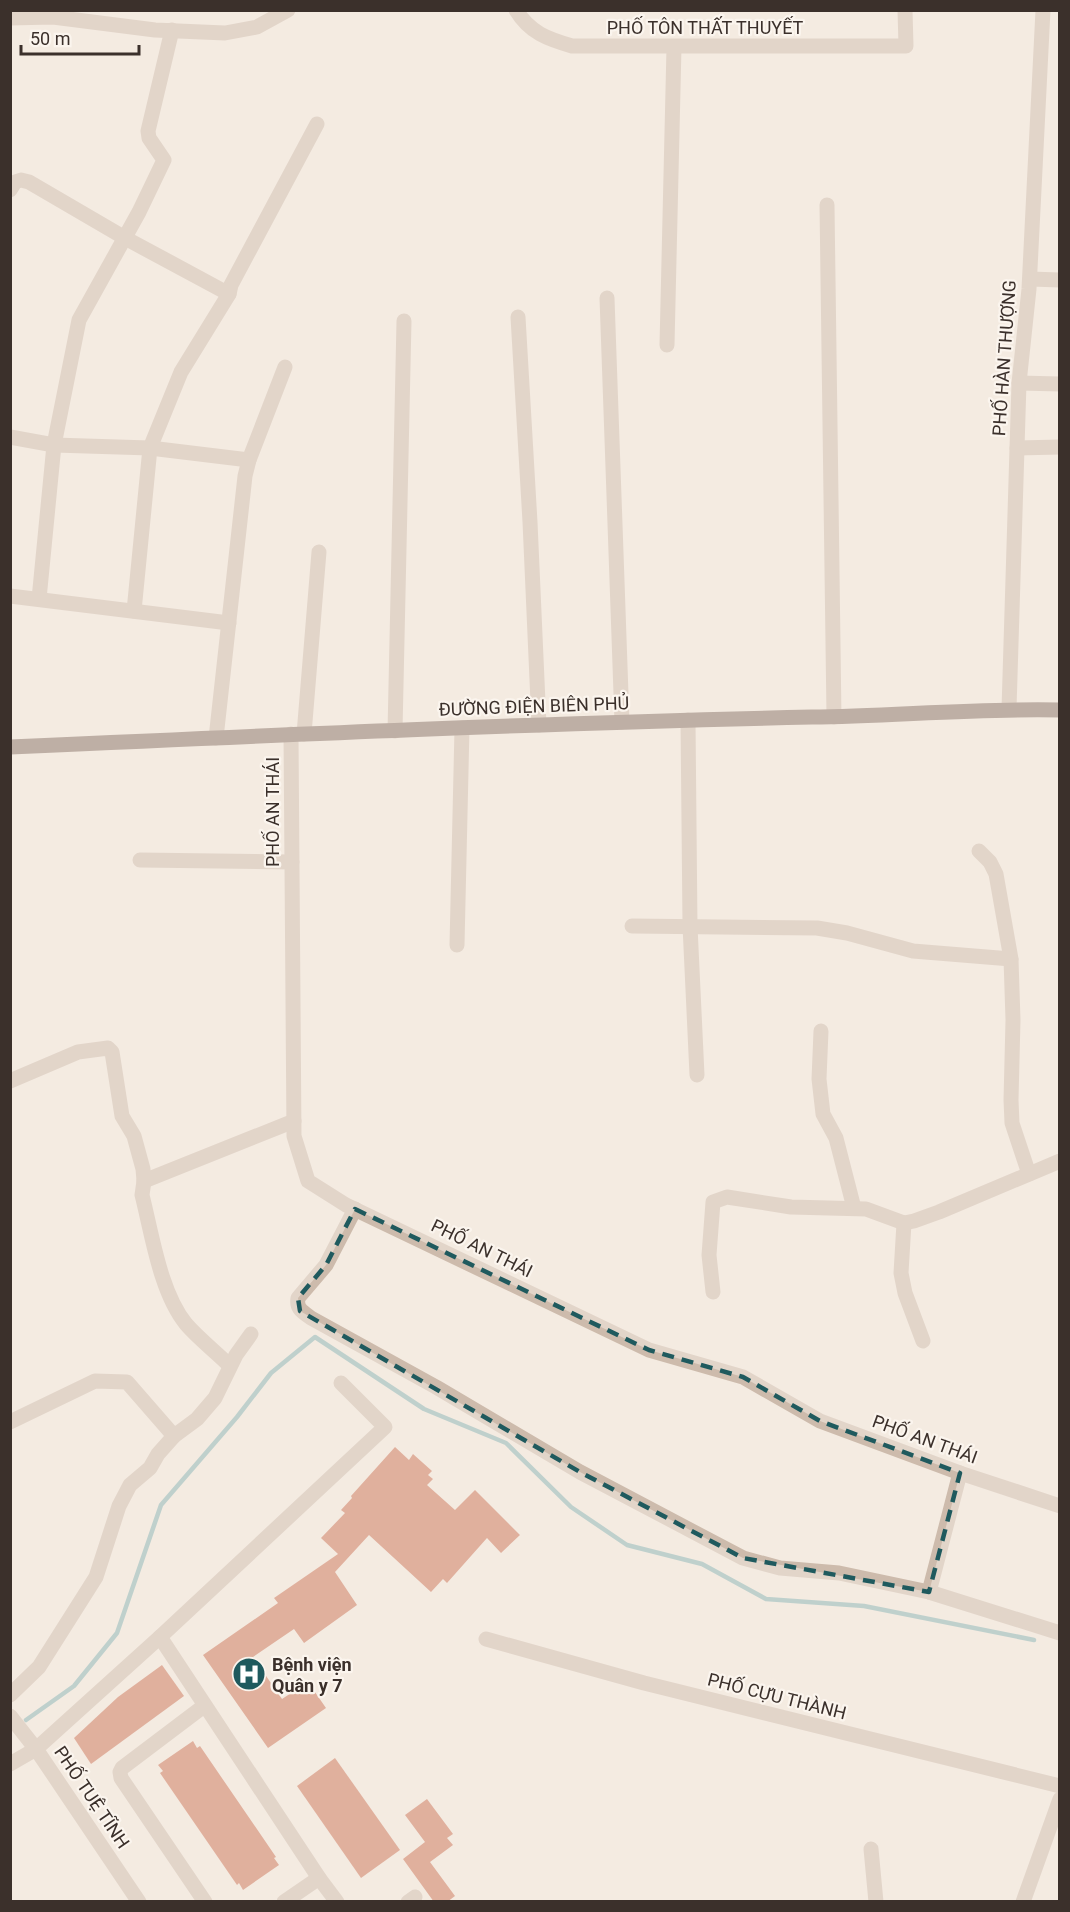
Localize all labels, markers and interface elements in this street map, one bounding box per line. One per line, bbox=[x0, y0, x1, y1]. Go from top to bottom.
street label: PHỐ TÔN THẤT THUYẾT bbox=[607, 16, 804, 38]
scale bar bbox=[21, 18, 140, 56]
text: 50 m bbox=[30, 28, 70, 49]
street label: PHỐ HÀN THƯỢNG bbox=[987, 279, 1020, 437]
street label: ĐƯỜNG ĐIỆN BIÊN PHỦ bbox=[438, 691, 630, 720]
street label: PHỐ AN THÁI bbox=[261, 757, 283, 867]
street label: PHỐ AN THÁI bbox=[428, 1214, 537, 1282]
street label: PHỐ AN THÁI bbox=[870, 1409, 981, 1468]
place label: Bệnh viện Quân y 7 bbox=[272, 1654, 352, 1696]
hospital icon: Bệnh viện Quân y 7 bbox=[231, 1656, 267, 1692]
street label: PHỐ CỰU THÀNH bbox=[705, 1668, 849, 1723]
street label: PHỐ TUỆ TĨNH bbox=[50, 1741, 135, 1852]

